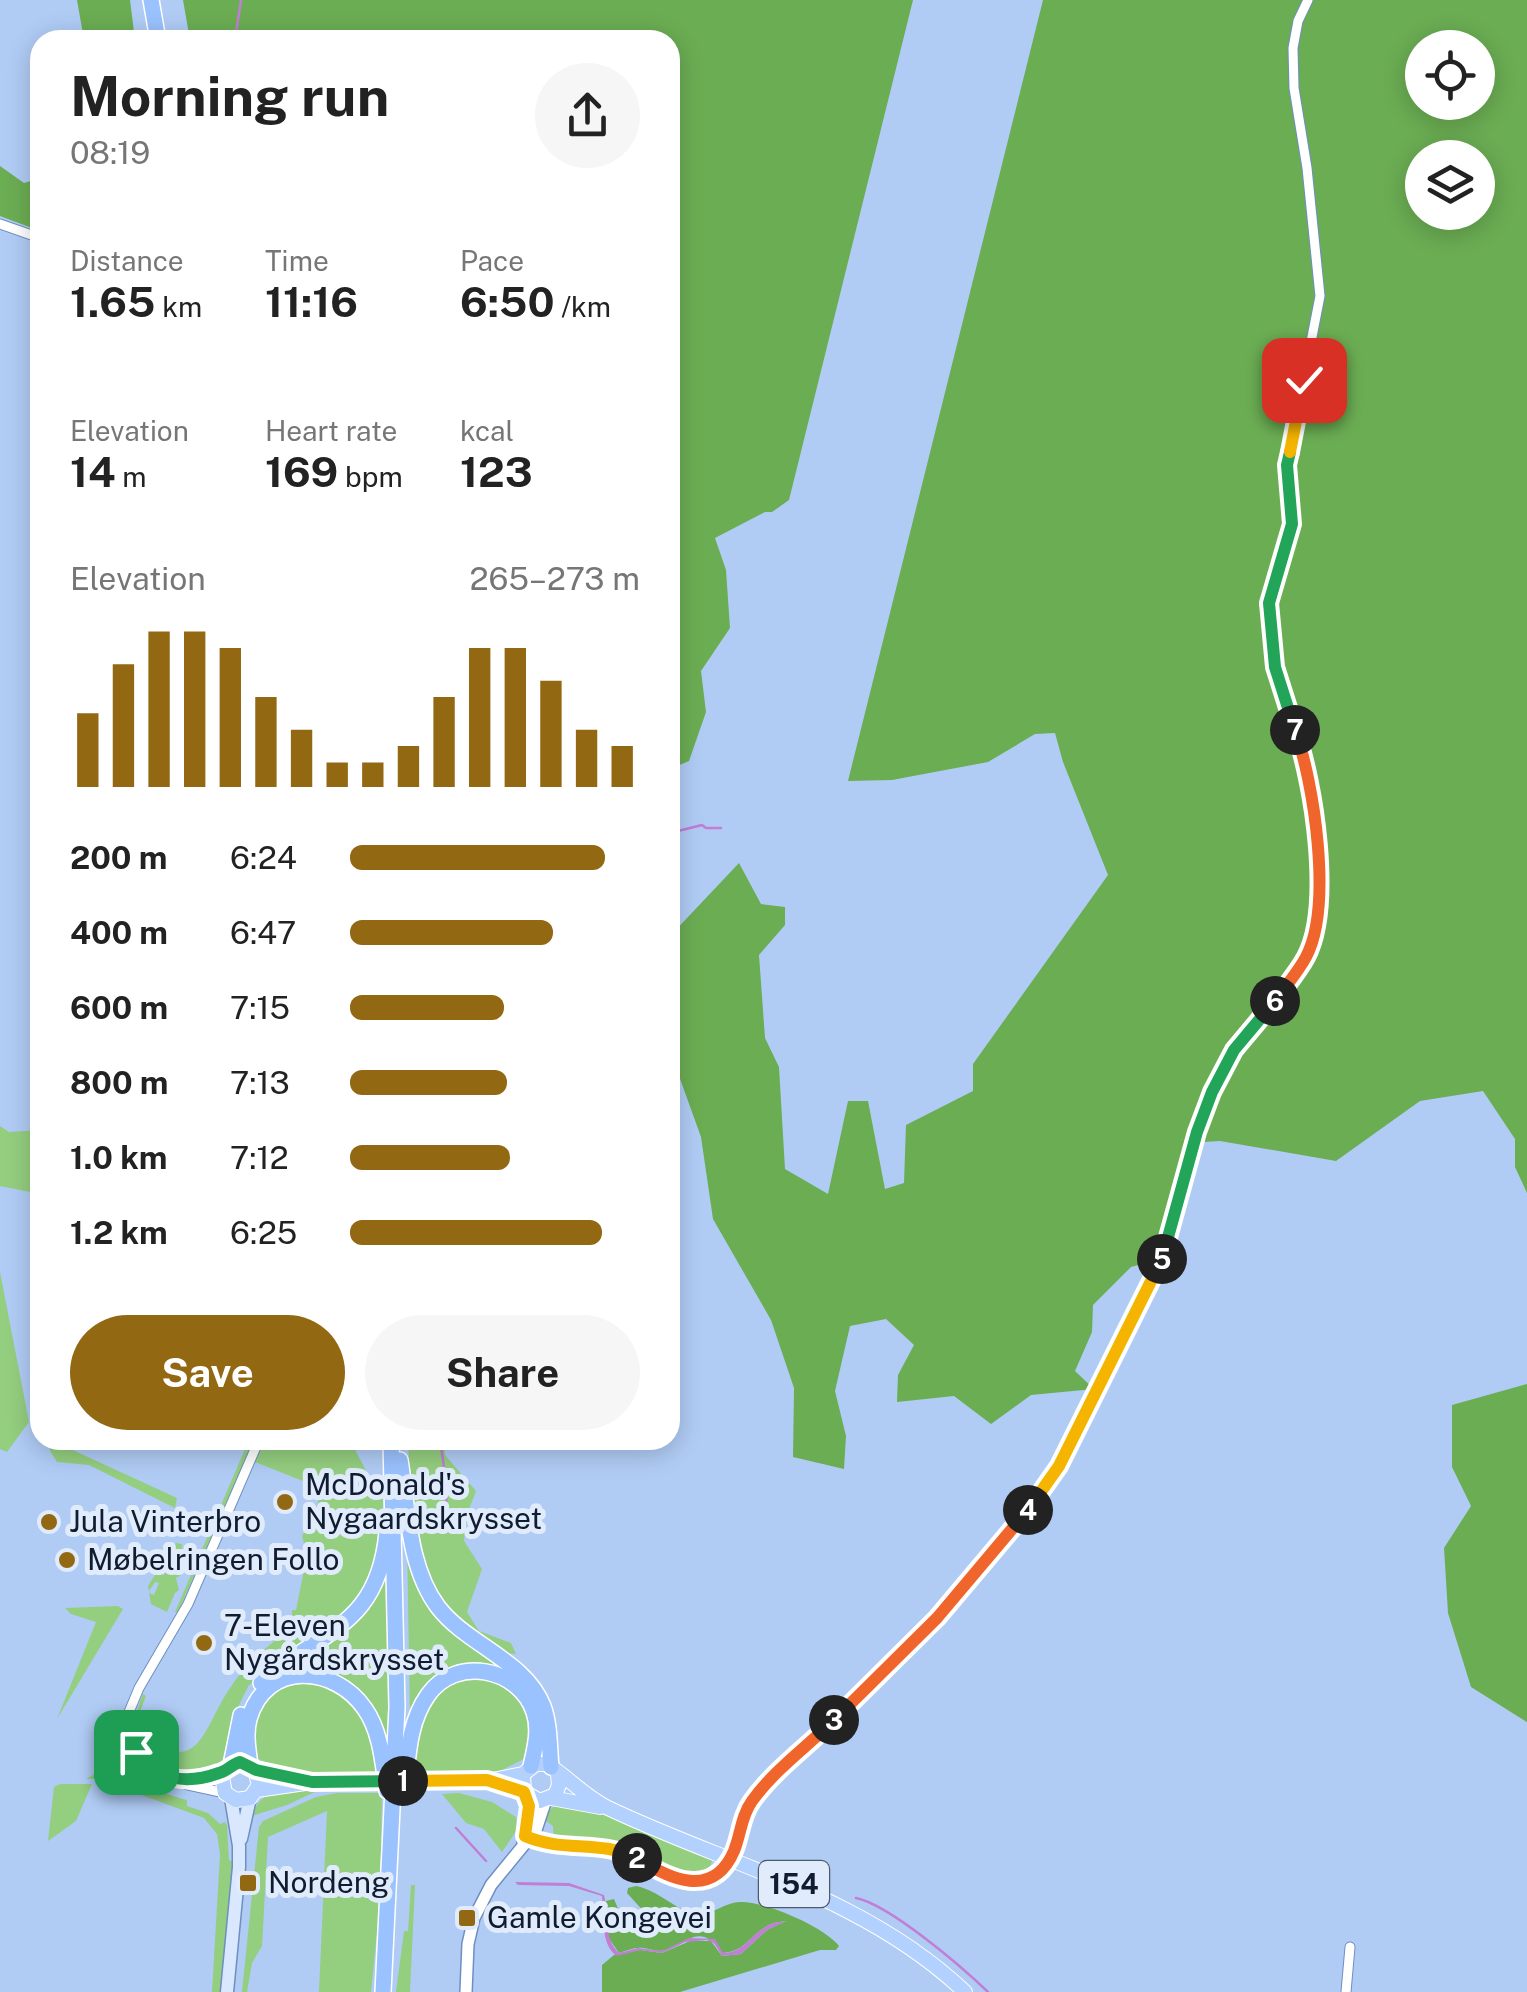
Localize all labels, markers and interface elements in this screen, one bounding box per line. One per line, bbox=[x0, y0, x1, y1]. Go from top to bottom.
map controls bbox=[1405, 30, 1495, 230]
button: locate bbox=[1405, 30, 1495, 120]
button: share bbox=[535, 63, 640, 168]
text: Morning run bbox=[70, 64, 389, 128]
text: 08:19 bbox=[70, 134, 150, 171]
button: layers bbox=[1405, 140, 1495, 230]
text: Distance bbox=[70, 244, 184, 277]
text: Time bbox=[265, 244, 329, 277]
text: Pace bbox=[460, 244, 524, 277]
text: 1.65 bbox=[70, 277, 155, 326]
text: 11:16 bbox=[265, 277, 358, 326]
text: 6:50 bbox=[460, 277, 554, 326]
text: km bbox=[155, 290, 202, 323]
text: /km bbox=[554, 290, 611, 323]
pin bbox=[1262, 338, 1347, 423]
icon: check bbox=[1277, 353, 1332, 408]
text: Elevation bbox=[70, 414, 189, 447]
text: Heart rate bbox=[265, 414, 397, 447]
text: kcal bbox=[460, 414, 514, 447]
text: 14 bbox=[70, 447, 116, 496]
text: 169 bbox=[265, 447, 338, 496]
text: 123 bbox=[460, 447, 533, 496]
text: m bbox=[116, 460, 147, 493]
text: bpm bbox=[338, 460, 403, 493]
text: Elevation bbox=[70, 560, 206, 597]
text: 265–273 m bbox=[469, 560, 640, 597]
pin: 7 bbox=[1270, 705, 1320, 755]
text: 7 bbox=[1286, 713, 1304, 746]
text: 200 m bbox=[70, 839, 167, 876]
text: 6:24 bbox=[230, 839, 297, 876]
text: 400 m bbox=[70, 914, 168, 951]
text: 6:47 bbox=[230, 914, 296, 951]
pin: 6 bbox=[1250, 976, 1300, 1026]
text: 6 bbox=[1266, 984, 1284, 1017]
text: 600 m bbox=[70, 989, 168, 1026]
text: 7:15 bbox=[230, 989, 290, 1026]
text: 800 m bbox=[70, 1064, 168, 1101]
text: 7:13 bbox=[230, 1064, 290, 1101]
text: 1.0 km bbox=[70, 1139, 167, 1176]
text: 7:12 bbox=[230, 1139, 289, 1176]
text: 1.2 km bbox=[70, 1214, 168, 1251]
text: 6:25 bbox=[230, 1214, 297, 1251]
pin: 5 bbox=[1137, 1234, 1187, 1284]
text: 5 bbox=[1153, 1242, 1171, 1275]
button: Save bbox=[70, 1315, 345, 1430]
button: Share bbox=[365, 1315, 640, 1430]
place label: McDonald's Nygaardskrysset bbox=[305, 1466, 542, 1536]
pin: 4 bbox=[1003, 1485, 1053, 1535]
marker: McDonald's Nygaardskrysset bbox=[274, 1491, 296, 1513]
text: 4 bbox=[1019, 1493, 1037, 1526]
place label: Jula Vinterbro bbox=[69, 1503, 261, 1539]
marker: Jula Vinterbro bbox=[38, 1511, 60, 1533]
place label: Møbelringen Follo bbox=[87, 1541, 339, 1577]
marker: Møbelringen Follo bbox=[56, 1549, 78, 1571]
place label: 7-Eleven Nygårdskrysset bbox=[224, 1607, 445, 1677]
marker: 7-Eleven Nygårdskrysset bbox=[193, 1632, 215, 1654]
pin: 3 bbox=[809, 1695, 859, 1745]
text: 3 bbox=[825, 1703, 843, 1736]
pin bbox=[94, 1710, 179, 1795]
icon: arrive bbox=[109, 1725, 164, 1780]
pin: 1 bbox=[378, 1756, 428, 1806]
text: 1 bbox=[397, 1764, 409, 1797]
pin: 2 bbox=[612, 1833, 662, 1883]
text: 2 bbox=[628, 1841, 646, 1874]
road number: 154 bbox=[759, 1861, 829, 1907]
place label: Nordeng bbox=[268, 1864, 390, 1900]
marker: Nordeng bbox=[237, 1872, 259, 1894]
place label: Gamle Kongevei bbox=[487, 1899, 712, 1935]
marker: Gamle Kongevei bbox=[456, 1907, 478, 1929]

